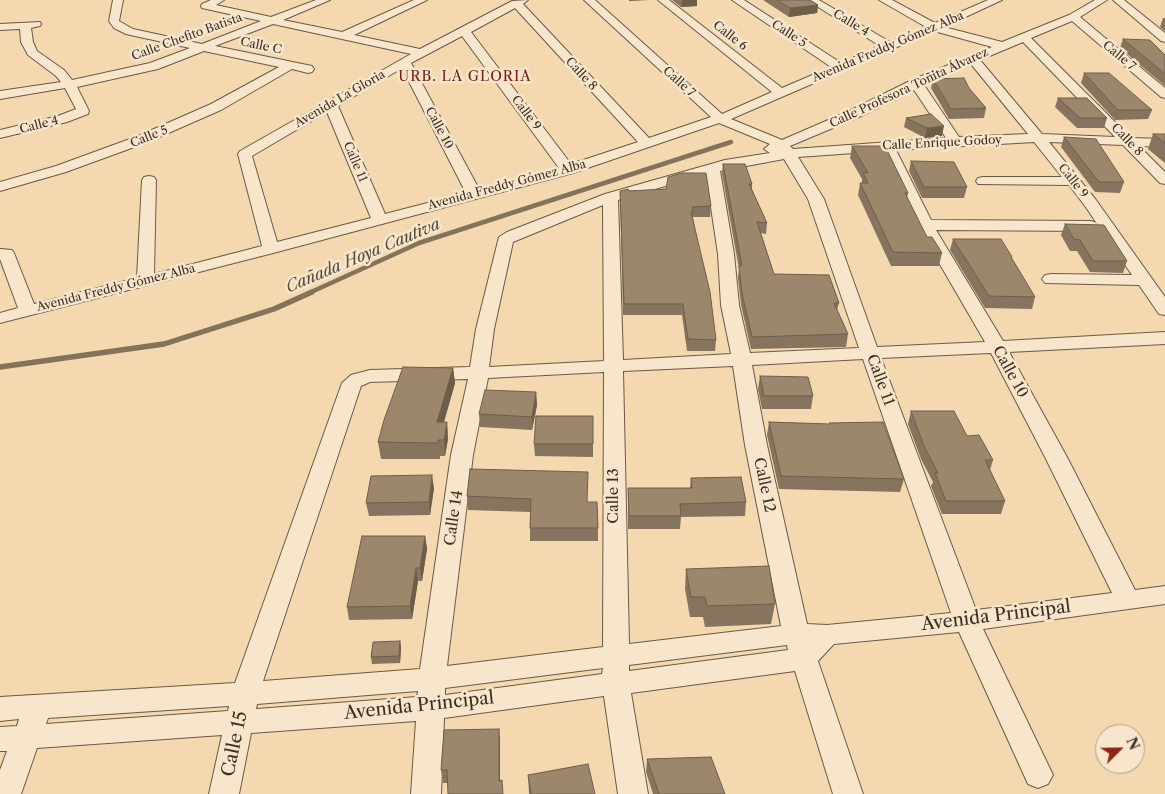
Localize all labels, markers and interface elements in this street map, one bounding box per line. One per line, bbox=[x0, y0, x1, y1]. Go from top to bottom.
street label: Calle 4 bbox=[830, 7, 872, 39]
street label: Avenida Freddy Gómez Alba bbox=[810, 9, 966, 85]
street label: Calle Chefito Batista bbox=[130, 10, 244, 64]
street label: Calle 5 bbox=[769, 17, 809, 51]
street label: Calle 6 bbox=[710, 18, 750, 54]
street label: Calle C bbox=[239, 35, 283, 57]
street label: Calle 7 bbox=[1100, 38, 1138, 74]
street label: Calle Profesora Toñita Álvarez bbox=[827, 45, 991, 131]
street label: Calle 8 bbox=[562, 55, 600, 93]
street label: Calle 7 bbox=[660, 64, 698, 100]
street label: Avenida La Gloria bbox=[292, 67, 388, 131]
district label: URB. LA GLORIA bbox=[397, 69, 533, 85]
street label: Calle 9 bbox=[508, 93, 544, 133]
street label: Calle 10 bbox=[422, 105, 456, 151]
street label: Calle 4 bbox=[18, 113, 60, 137]
street label: Calle 8 bbox=[1108, 121, 1146, 159]
street label: Calle 5 bbox=[128, 123, 170, 151]
street label: Calle Enrique Godoy bbox=[882, 133, 1002, 153]
street label: Calle 11 bbox=[340, 140, 370, 184]
street label: Avenida Freddy Gómez Alba bbox=[426, 157, 588, 213]
street label: Calle 9 bbox=[1055, 161, 1091, 201]
water label: Cañada Hoya Cautiva bbox=[283, 215, 443, 297]
street label: Avenida Freddy Gómez Alba bbox=[35, 261, 197, 315]
street label: Calle 10 bbox=[988, 343, 1032, 401]
street label: Calle 11 bbox=[862, 352, 898, 408]
street label: Calle 12 bbox=[749, 456, 779, 514]
street label: Calle 13 bbox=[605, 468, 623, 524]
street label: Calle 14 bbox=[441, 489, 467, 547]
street label: Avenida Principal bbox=[920, 596, 1072, 636]
street label: Avenida Principal bbox=[343, 687, 495, 725]
street label: Calle 15 bbox=[218, 709, 252, 779]
north arrow bbox=[1095, 724, 1145, 774]
text: N bbox=[1122, 734, 1144, 753]

